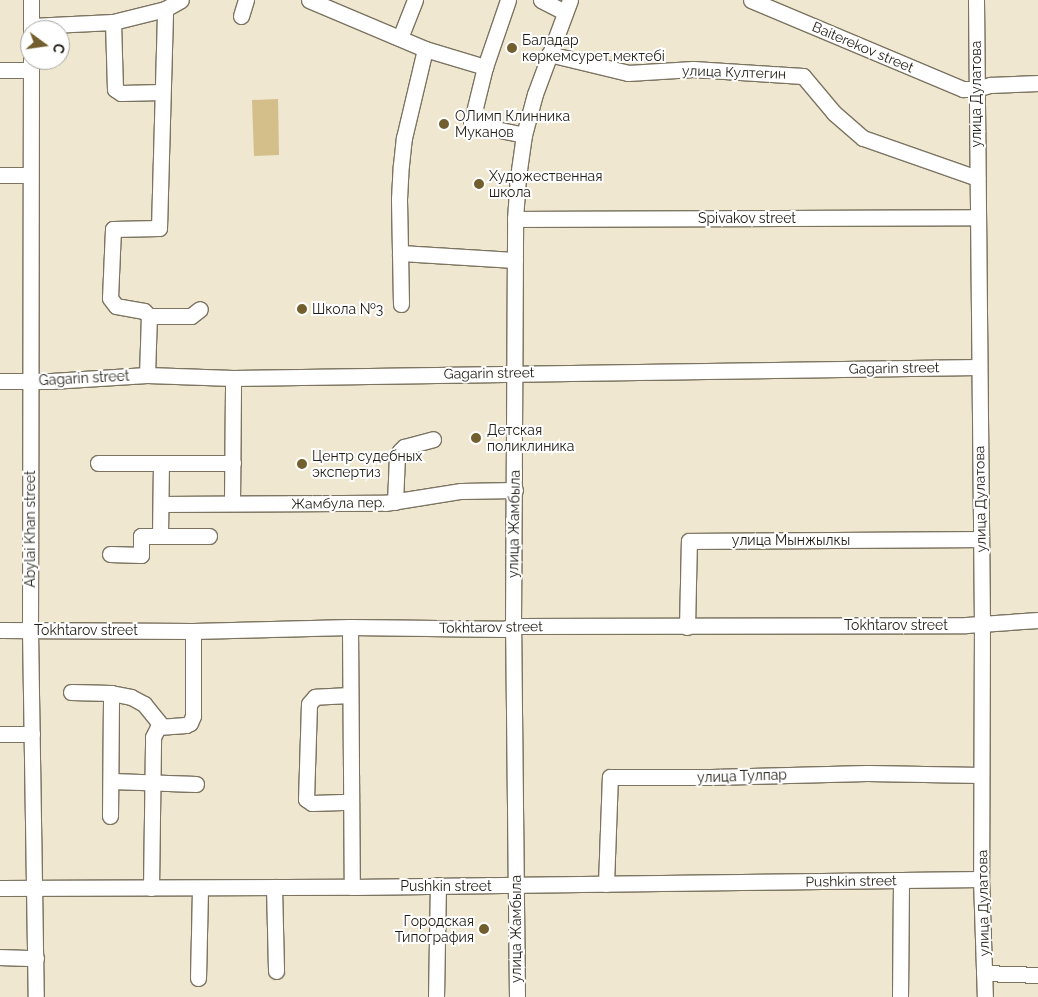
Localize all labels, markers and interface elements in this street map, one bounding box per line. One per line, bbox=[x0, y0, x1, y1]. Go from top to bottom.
street label: Baiterekov street bbox=[810, 18, 916, 76]
north arrow bbox=[20, 20, 70, 70]
place label: Баладар көркемсурет мектебі bbox=[522, 32, 665, 64]
street label: улица Дулатова bbox=[968, 41, 984, 147]
text: С bbox=[50, 42, 68, 55]
marker: Баладар көркемсурет мектебі bbox=[506, 42, 518, 54]
street label: улица Култегин bbox=[682, 62, 786, 82]
place label: ОЛимп Клинника Муканов bbox=[455, 108, 570, 140]
marker: ОЛимп Клинника Муканов bbox=[437, 117, 451, 131]
place label: Художественная школа bbox=[489, 168, 602, 200]
marker: Художественная школа bbox=[473, 178, 485, 190]
street label: Spivakov street bbox=[698, 210, 796, 226]
place label: Школа №3 bbox=[312, 301, 383, 317]
marker: Школа №3 bbox=[296, 303, 308, 315]
street label: Gagarin street bbox=[848, 359, 940, 377]
street label: Gagarin street bbox=[443, 364, 535, 382]
street label: Gagarin street bbox=[38, 367, 130, 389]
place label: Детская поликлиника bbox=[487, 422, 574, 454]
marker: Детская поликлиника bbox=[469, 431, 483, 445]
street label: улица Дулатова bbox=[971, 445, 989, 553]
place label: Центр судебных экспертиз bbox=[312, 448, 422, 481]
marker: Центр судебных экспертиз bbox=[296, 458, 308, 470]
street label: Abylai Khan street bbox=[22, 470, 38, 588]
street label: улица Жамбыла bbox=[505, 470, 523, 578]
street label: Жамбула пер. bbox=[291, 494, 385, 512]
street label: улица Мынжылкы bbox=[732, 532, 850, 548]
street label: Tokhtarov street bbox=[844, 617, 948, 633]
street label: Tokhtarov street bbox=[439, 618, 543, 636]
street label: Tokhtarov street bbox=[34, 622, 138, 638]
street label: улица Тулпар bbox=[697, 766, 787, 786]
street label: улица Дулатова bbox=[974, 849, 992, 957]
street label: Pushkin street bbox=[805, 872, 897, 890]
street label: улица Жамбыла bbox=[508, 875, 524, 983]
street label: Pushkin street bbox=[400, 878, 492, 894]
place label: Городская Типография bbox=[395, 913, 474, 946]
marker: Городская Типография bbox=[478, 923, 490, 935]

